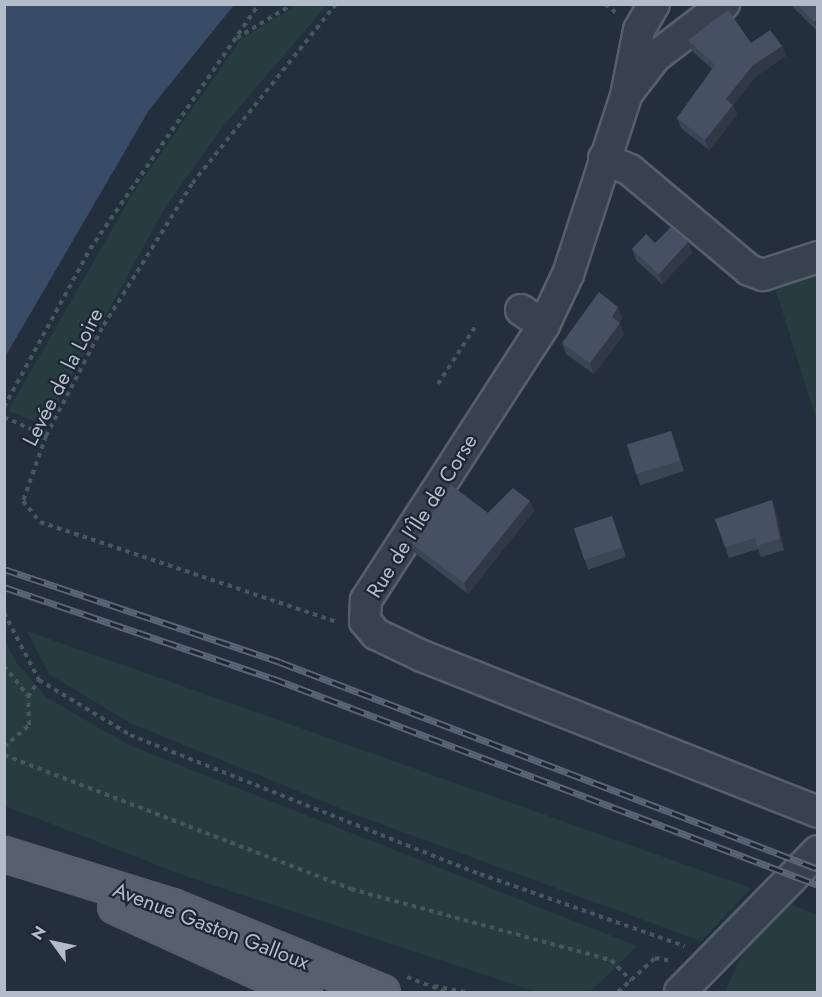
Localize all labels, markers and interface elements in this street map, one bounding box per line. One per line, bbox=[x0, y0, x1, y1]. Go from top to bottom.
street label: Levée de la Loire bbox=[17, 304, 109, 450]
street label: Rue de l'Île de Corse bbox=[361, 429, 483, 603]
street label: Avenue Gaston Galloux bbox=[110, 877, 312, 975]
north arrow bbox=[24, 913, 84, 973]
text: N bbox=[25, 921, 52, 945]

